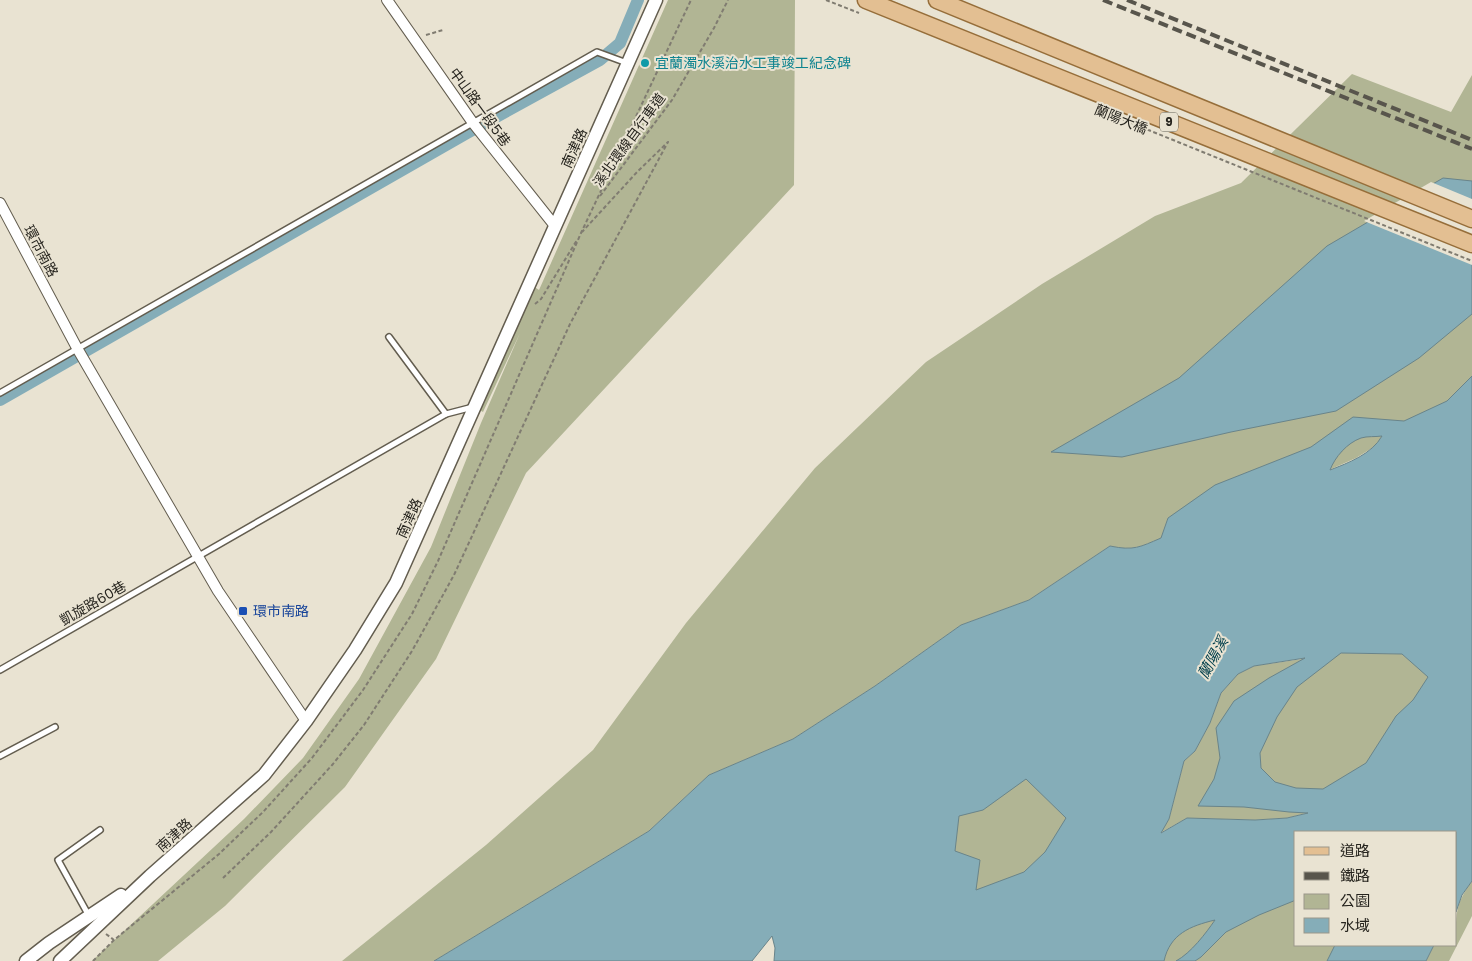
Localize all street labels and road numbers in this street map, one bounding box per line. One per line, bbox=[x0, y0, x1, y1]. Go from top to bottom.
street label: 中山路一段5巷 bbox=[445, 64, 515, 150]
street label: 溪北環線自行車道 bbox=[588, 89, 670, 191]
street label: 蘭陽大橋 bbox=[1091, 99, 1151, 139]
road number: 9 bbox=[1160, 112, 1178, 132]
street label: 南津路 bbox=[556, 125, 592, 171]
street label: 環市南路 bbox=[19, 222, 63, 280]
street label: 南津路 bbox=[391, 495, 427, 541]
street label: 凱旋路60巷 bbox=[56, 576, 130, 630]
street label: 南津路 bbox=[152, 814, 196, 856]

